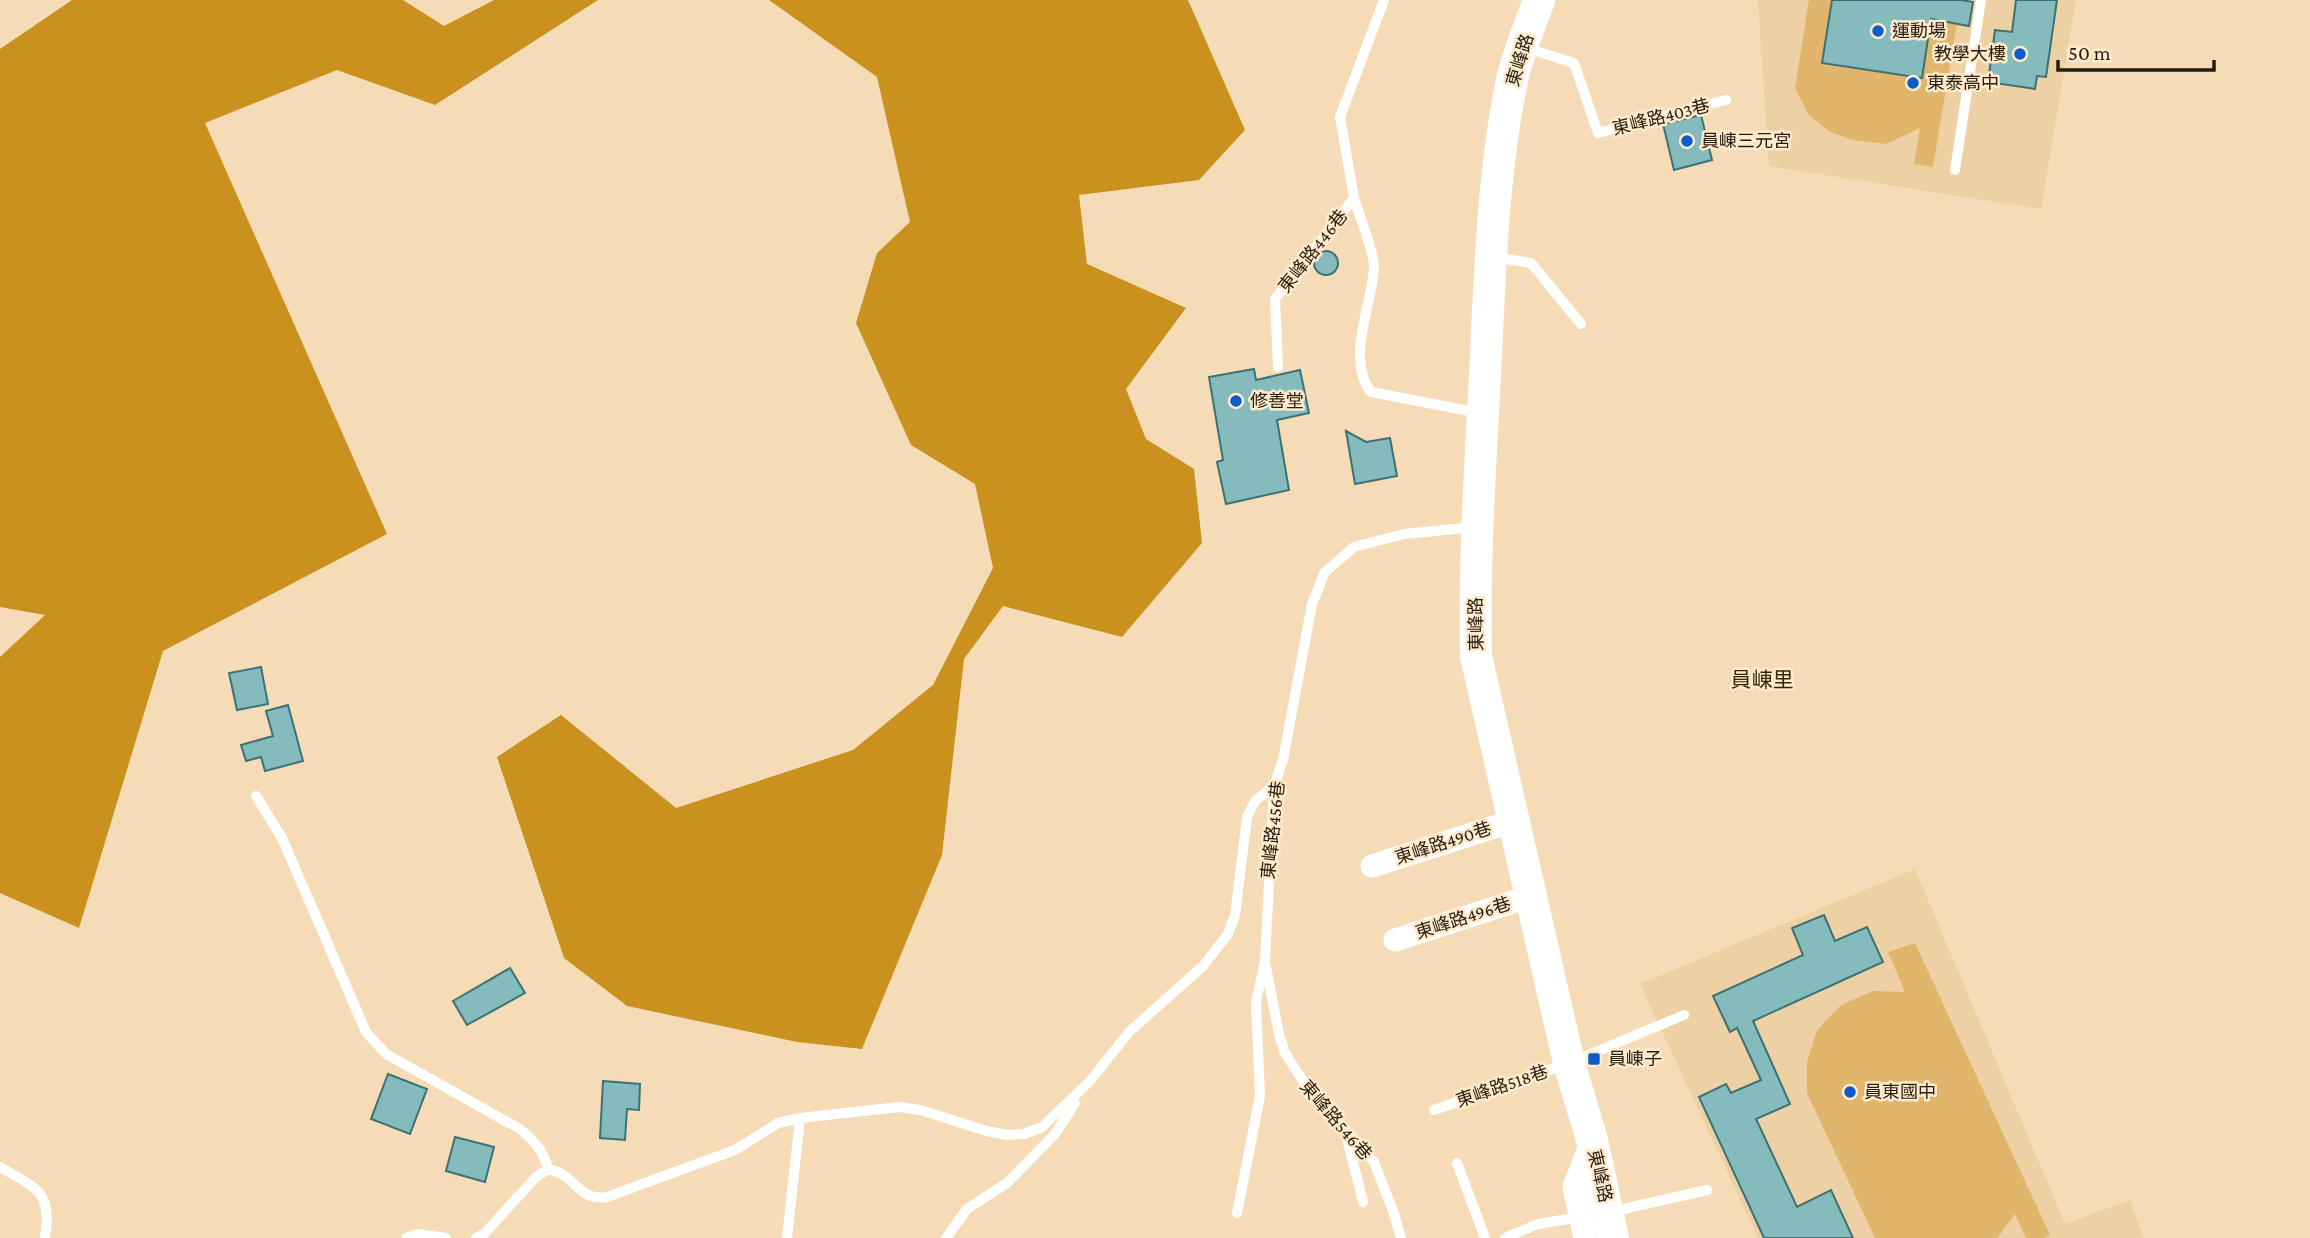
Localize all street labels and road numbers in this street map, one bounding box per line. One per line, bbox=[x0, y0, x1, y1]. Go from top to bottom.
street label: 東峰路 bbox=[1503, 31, 1537, 89]
street label: 東峰路403巷 bbox=[1610, 95, 1712, 139]
street label: 東峰路446巷 bbox=[1274, 206, 1352, 296]
street label: 東峰路 bbox=[1466, 597, 1486, 651]
street label: 東峰路456巷 bbox=[1258, 780, 1288, 880]
street label: 東峰路490巷 bbox=[1392, 818, 1494, 868]
street label: 東峰路496巷 bbox=[1413, 893, 1513, 943]
street label: 東峰路518巷 bbox=[1453, 1061, 1551, 1111]
street label: 東峰路546巷 bbox=[1296, 1076, 1376, 1164]
street label: 東峰路 bbox=[1584, 1147, 1616, 1205]

